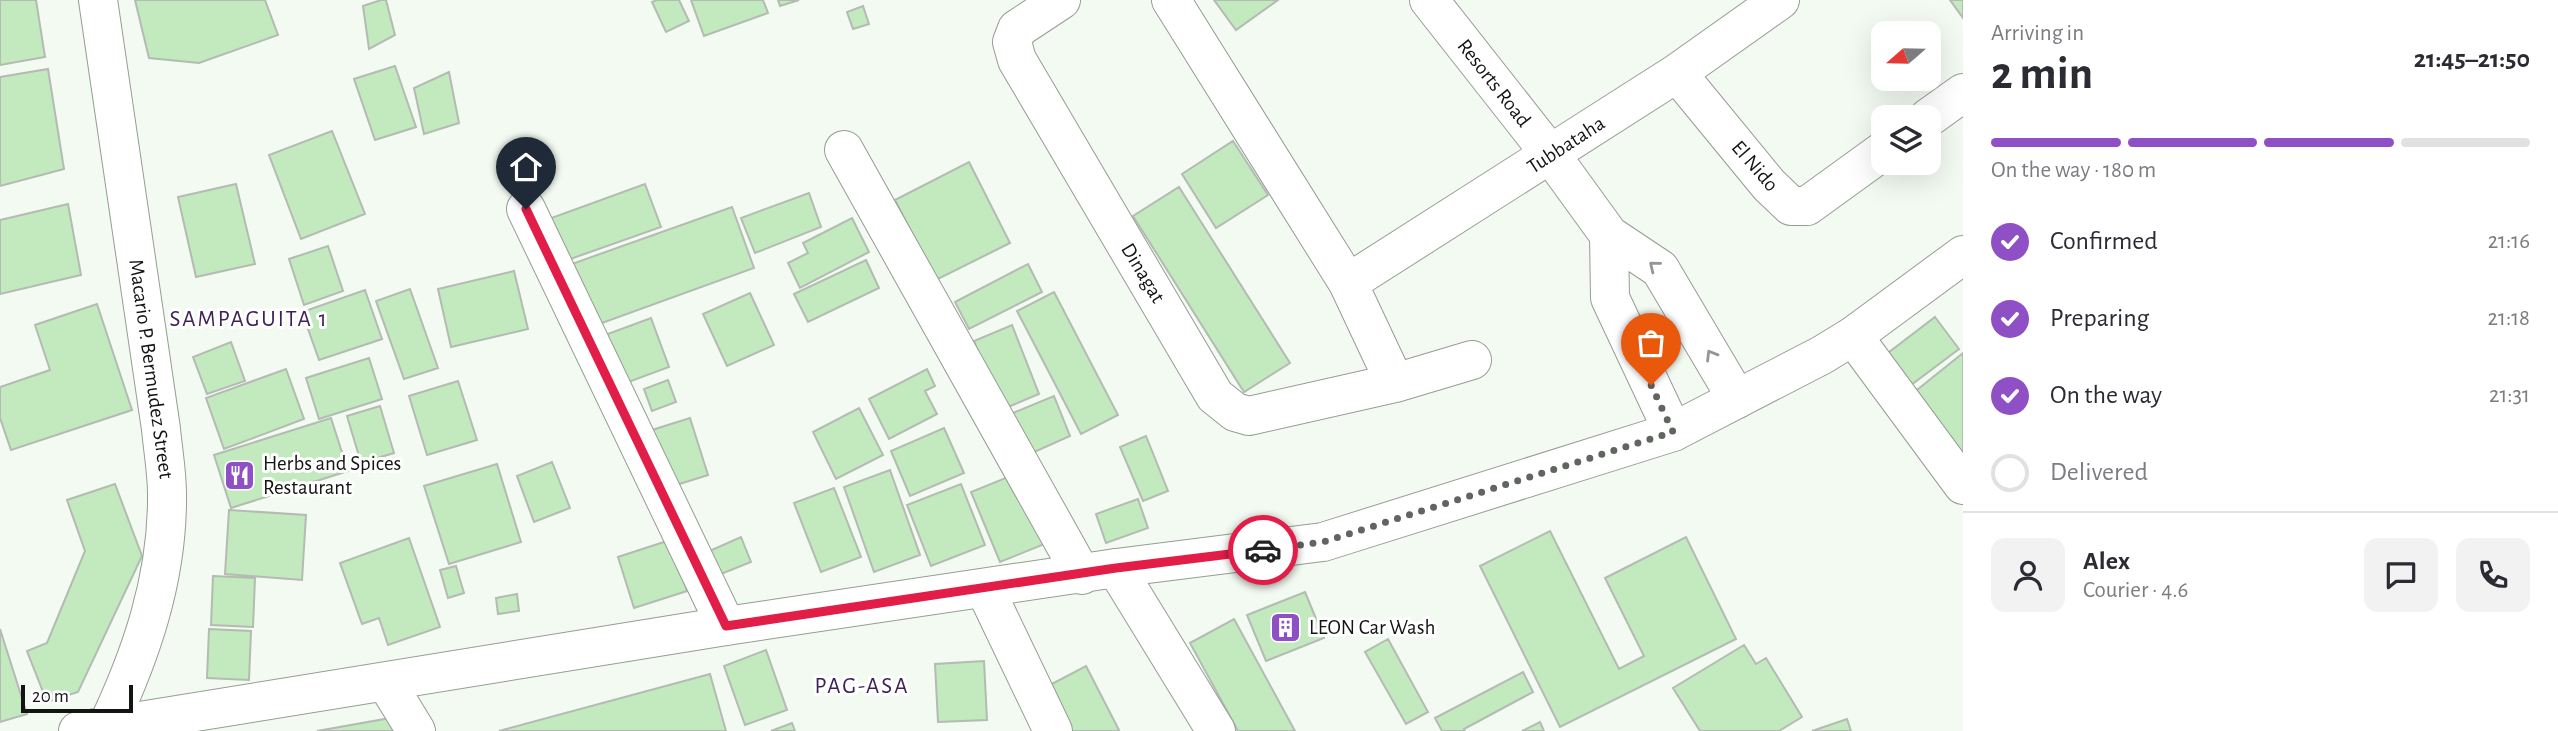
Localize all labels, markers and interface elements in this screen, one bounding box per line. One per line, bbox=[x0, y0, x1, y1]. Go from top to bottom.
north arrow bbox=[1871, 21, 1941, 91]
map controls bbox=[1871, 21, 1941, 175]
text: Arriving in bbox=[1991, 22, 2084, 45]
street label: Resorts Road bbox=[1453, 35, 1535, 131]
text: 21:45–21:50 bbox=[2414, 46, 2530, 72]
text: 2 min bbox=[1991, 51, 2093, 97]
button: layers bbox=[1871, 105, 1941, 175]
street label: Tubbataha bbox=[1523, 112, 1609, 178]
pin bbox=[496, 137, 556, 209]
street label: El Nido bbox=[1728, 137, 1782, 195]
icon: home bbox=[507, 148, 545, 186]
text: On the way · 180 m bbox=[1991, 159, 2156, 182]
icon: check bbox=[1991, 223, 2029, 261]
text: Confirmed bbox=[2050, 228, 2158, 254]
text: 21:16 bbox=[2488, 230, 2530, 253]
street label: Dinagat bbox=[1117, 239, 1169, 307]
street label: Macario P. Bermudez Street bbox=[125, 258, 177, 480]
one-way arrow bbox=[1649, 262, 1662, 275]
icon: check bbox=[1991, 300, 2029, 338]
text: Preparing bbox=[2050, 305, 2149, 331]
text: 21:18 bbox=[2488, 307, 2530, 330]
district label: SAMPAGUITA 1 bbox=[169, 308, 329, 331]
pin bbox=[1621, 313, 1681, 385]
icon: bag bbox=[1632, 324, 1670, 362]
one-way arrow bbox=[1706, 350, 1719, 362]
icon: check bbox=[1991, 377, 2029, 415]
text: On the way bbox=[2050, 382, 2162, 408]
text: 21:31 bbox=[2489, 384, 2530, 407]
place label: Herbs and Spices Restaurant bbox=[263, 453, 401, 498]
restaurant icon: Herbs and Spices Restaurant bbox=[223, 458, 257, 492]
text: Delivered bbox=[2050, 459, 2148, 485]
courier bbox=[1228, 515, 1298, 585]
icon: car bbox=[1244, 531, 1282, 569]
button: person bbox=[1991, 538, 2065, 612]
button: chat bbox=[2364, 538, 2438, 612]
button: phone bbox=[2456, 538, 2530, 612]
text: Alex bbox=[2083, 548, 2130, 574]
text: Courier · 4.6 bbox=[2083, 579, 2188, 602]
building icon: LEON Car Wash bbox=[1269, 610, 1303, 644]
place label: LEON Car Wash bbox=[1309, 617, 1435, 638]
district label: PAG-ASA bbox=[815, 675, 909, 698]
scale bar bbox=[21, 682, 133, 714]
text: 20 m bbox=[32, 687, 69, 706]

